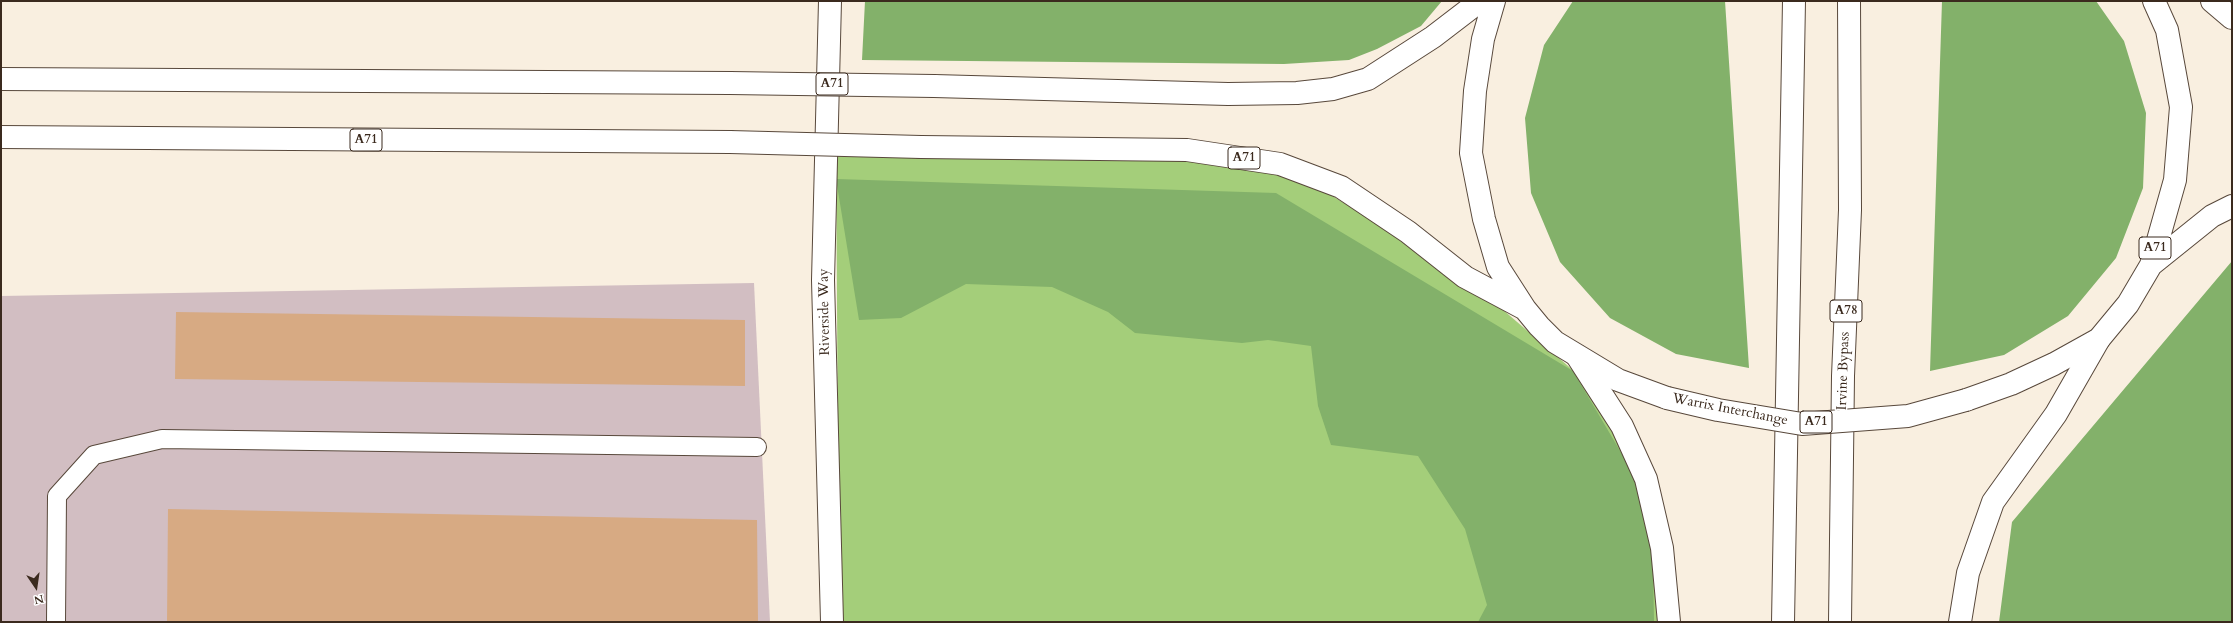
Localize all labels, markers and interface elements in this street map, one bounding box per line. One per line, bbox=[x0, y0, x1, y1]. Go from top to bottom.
road number: A71 bbox=[816, 73, 848, 95]
road number: A71 bbox=[350, 129, 382, 151]
road number: A71 bbox=[1228, 147, 1260, 169]
road number: A71 bbox=[2139, 237, 2171, 259]
street label: Riverside Way bbox=[816, 268, 834, 356]
road number: A78 bbox=[1830, 300, 1862, 322]
street label: Irvine Bypass bbox=[1834, 331, 1854, 411]
street label: Warrix Interchange bbox=[1671, 391, 1789, 429]
road number: A71 bbox=[1800, 411, 1832, 433]
north arrow bbox=[16, 567, 56, 607]
text: N bbox=[32, 591, 45, 608]

